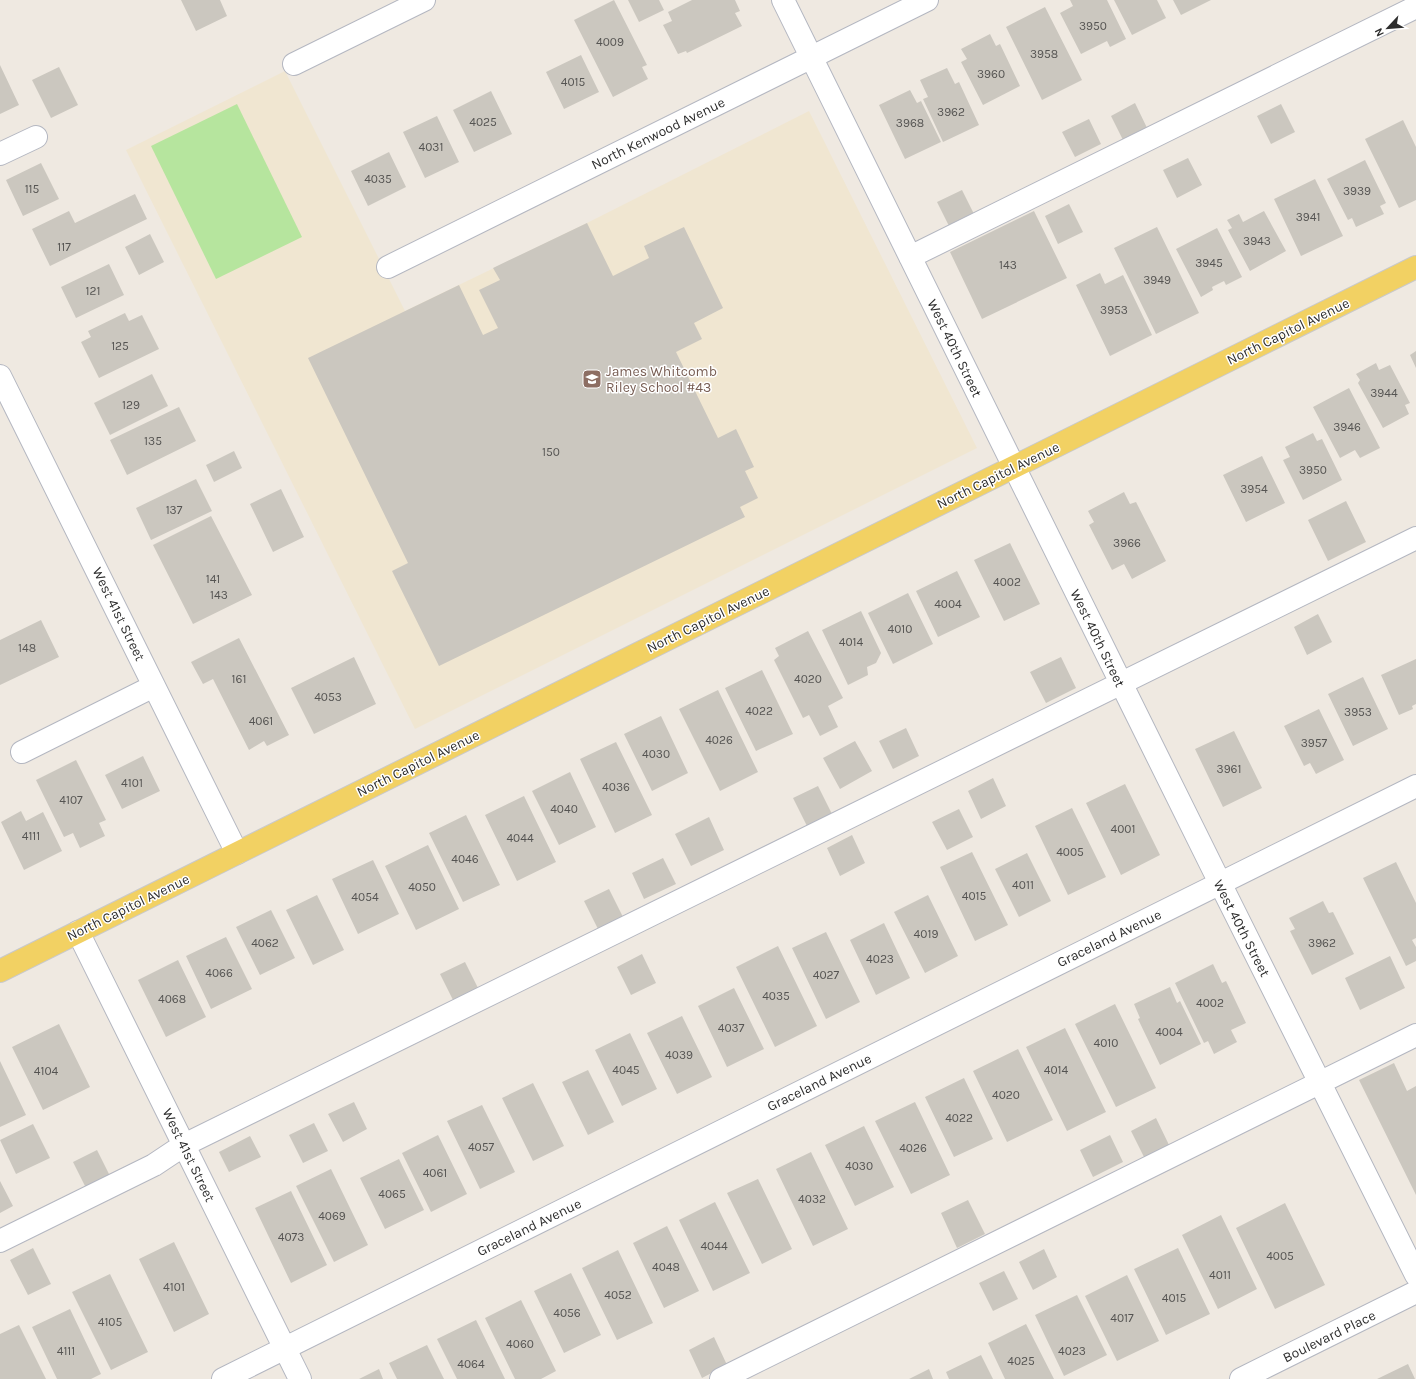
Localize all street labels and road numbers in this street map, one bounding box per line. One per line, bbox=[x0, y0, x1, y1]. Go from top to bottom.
street label: North Kenwood Avenue bbox=[589, 94, 728, 173]
street label: North Capitol Avenue bbox=[1224, 294, 1352, 369]
street label: West 40th Street bbox=[923, 296, 986, 400]
street label: North Capitol Avenue bbox=[934, 438, 1062, 513]
street label: West 41st Street bbox=[89, 565, 149, 664]
street label: North Capitol Avenue bbox=[644, 582, 772, 657]
street label: West 40th Street bbox=[1066, 586, 1129, 690]
street label: North Capitol Avenue bbox=[354, 726, 482, 801]
street label: North Capitol Avenue bbox=[64, 870, 192, 945]
street label: West 40th Street bbox=[1210, 877, 1273, 980]
street label: Graceland Avenue bbox=[1054, 906, 1164, 971]
street label: Graceland Avenue bbox=[764, 1050, 874, 1115]
street label: West 41st Street bbox=[159, 1106, 219, 1205]
street label: Graceland Avenue bbox=[474, 1195, 584, 1260]
street label: Boulevard Place bbox=[1280, 1307, 1378, 1366]

